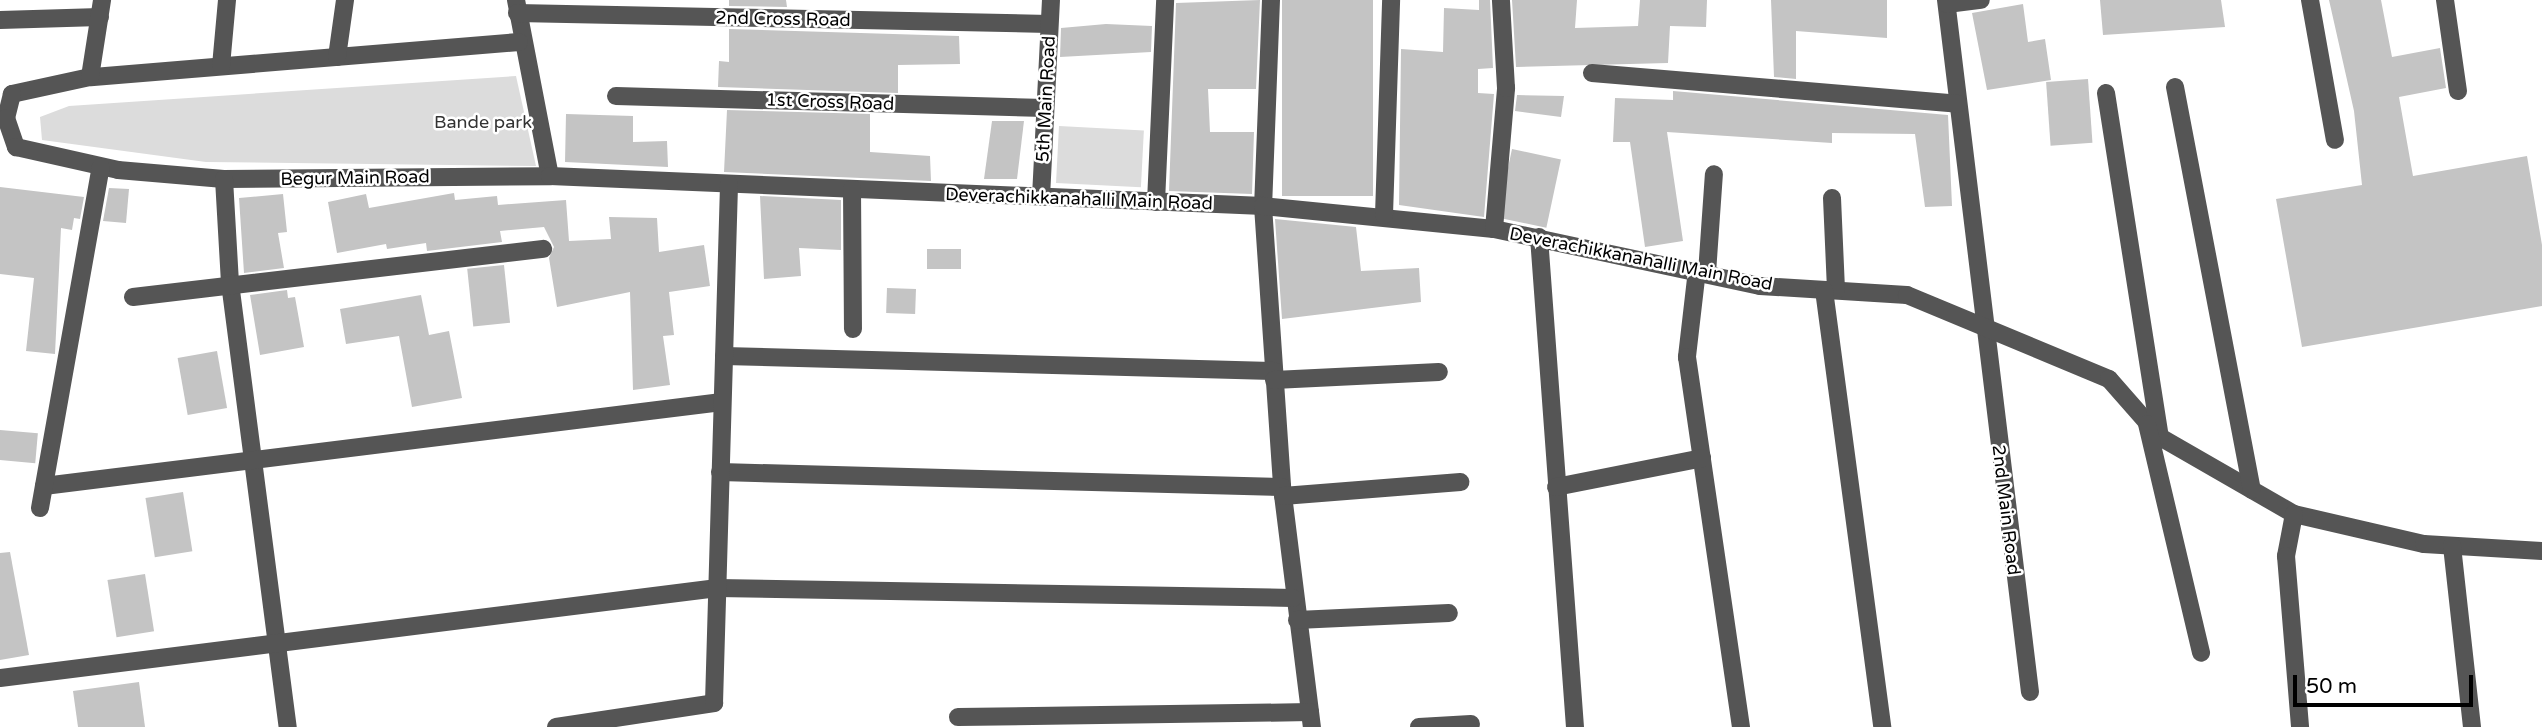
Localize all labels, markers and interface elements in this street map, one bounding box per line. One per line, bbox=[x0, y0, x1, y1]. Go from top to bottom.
street label: 2nd Cross Road bbox=[715, 7, 851, 31]
street label: 5th Main Road bbox=[1032, 35, 1060, 163]
street label: 1st Cross Road bbox=[765, 89, 895, 115]
park label: Bande park bbox=[434, 111, 532, 133]
street label: Begur Main Road bbox=[280, 166, 430, 190]
street label: Deverachikkanahalli Main Road bbox=[945, 184, 1213, 214]
street label: Deverachikkanahalli Main Road bbox=[1508, 223, 1774, 295]
street label: 2nd Main Road bbox=[1987, 444, 2025, 576]
scale bar bbox=[2297, 660, 2477, 704]
text: 50 m bbox=[2306, 674, 2357, 699]

